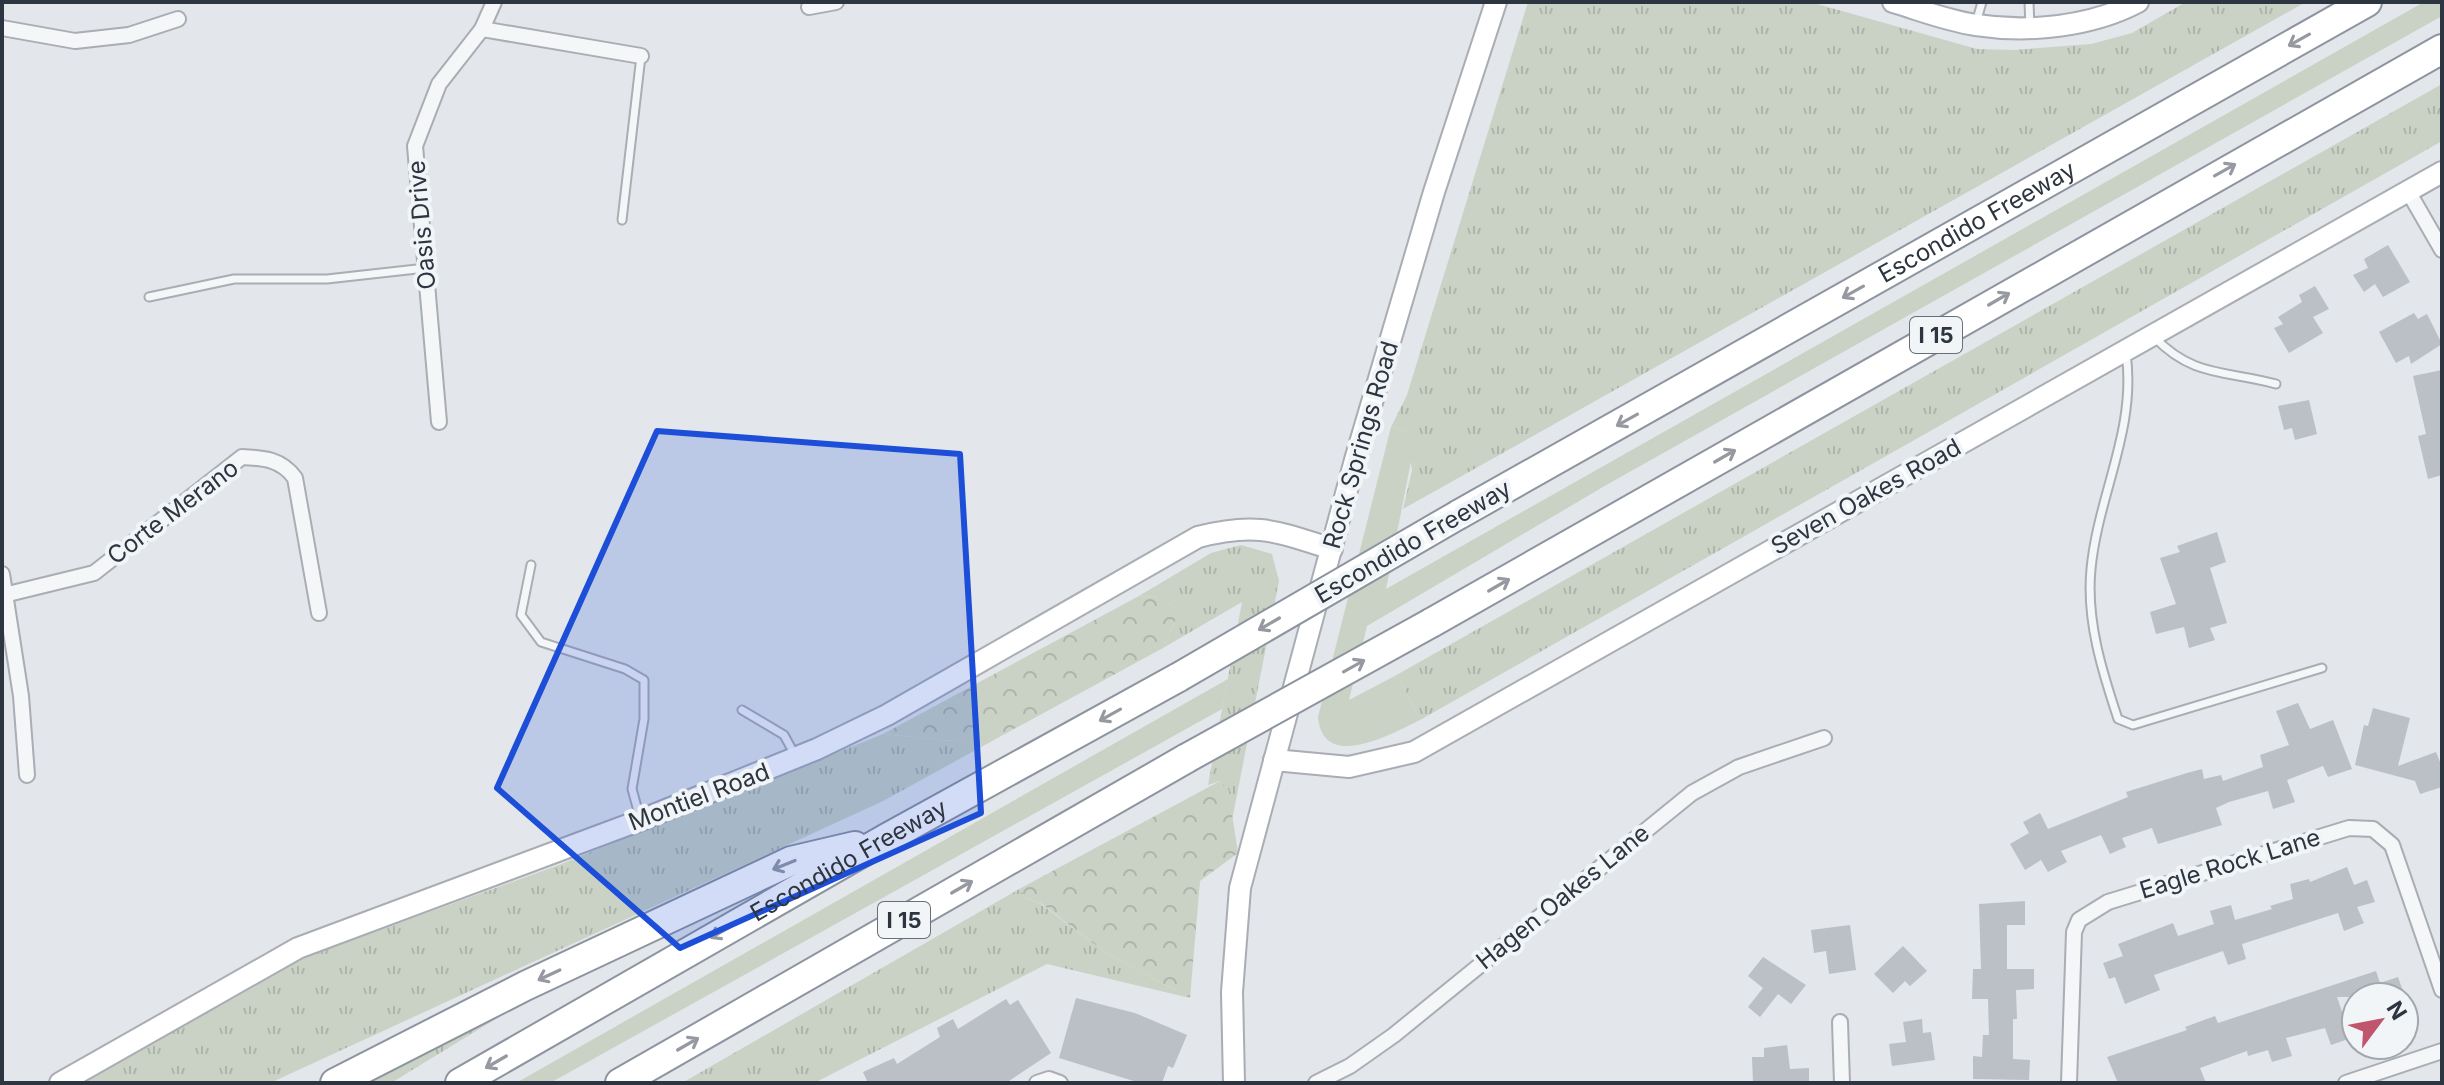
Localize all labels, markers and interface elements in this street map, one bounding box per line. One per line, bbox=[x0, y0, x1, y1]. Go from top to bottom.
one-way arrow bbox=[2288, 32, 2311, 48]
street label: Escondido Freeway bbox=[1873, 155, 2080, 289]
street label: Oasis Drive bbox=[401, 159, 442, 291]
one-way arrow bbox=[2213, 162, 2237, 178]
one-way arrow bbox=[1842, 285, 1866, 300]
one-way arrow bbox=[1987, 291, 2010, 307]
road number: I 15 bbox=[1910, 317, 1962, 353]
street label: Rock Springs Road bbox=[1317, 338, 1404, 552]
one-way arrow bbox=[1616, 412, 1639, 428]
street label: Seven Oakes Road bbox=[1766, 432, 1966, 561]
one-way arrow bbox=[1713, 448, 1736, 464]
street label: Corte Merano bbox=[101, 453, 244, 570]
street label: Escondido Freeway bbox=[1310, 474, 1516, 610]
one-way arrow bbox=[1487, 577, 1510, 593]
one-way arrow bbox=[1258, 616, 1281, 632]
one-way arrow bbox=[1342, 658, 1365, 674]
one-way arrow bbox=[1099, 707, 1122, 723]
street label: Montiel Road bbox=[624, 756, 773, 837]
street label: Escondido Freeway bbox=[745, 793, 952, 927]
street label: Hagen Oakes Lane bbox=[1470, 818, 1655, 975]
street label: Eagle Rock Lane bbox=[2136, 822, 2324, 905]
one-way arrow bbox=[772, 859, 797, 873]
one-way arrow bbox=[950, 879, 973, 895]
road number: I 15 bbox=[878, 902, 930, 938]
one-way arrow bbox=[710, 924, 733, 940]
one-way arrow bbox=[537, 968, 561, 983]
north arrow bbox=[2340, 981, 2420, 1061]
text: N bbox=[2381, 996, 2412, 1024]
one-way arrow bbox=[676, 1036, 699, 1052]
one-way arrow bbox=[485, 1054, 508, 1070]

